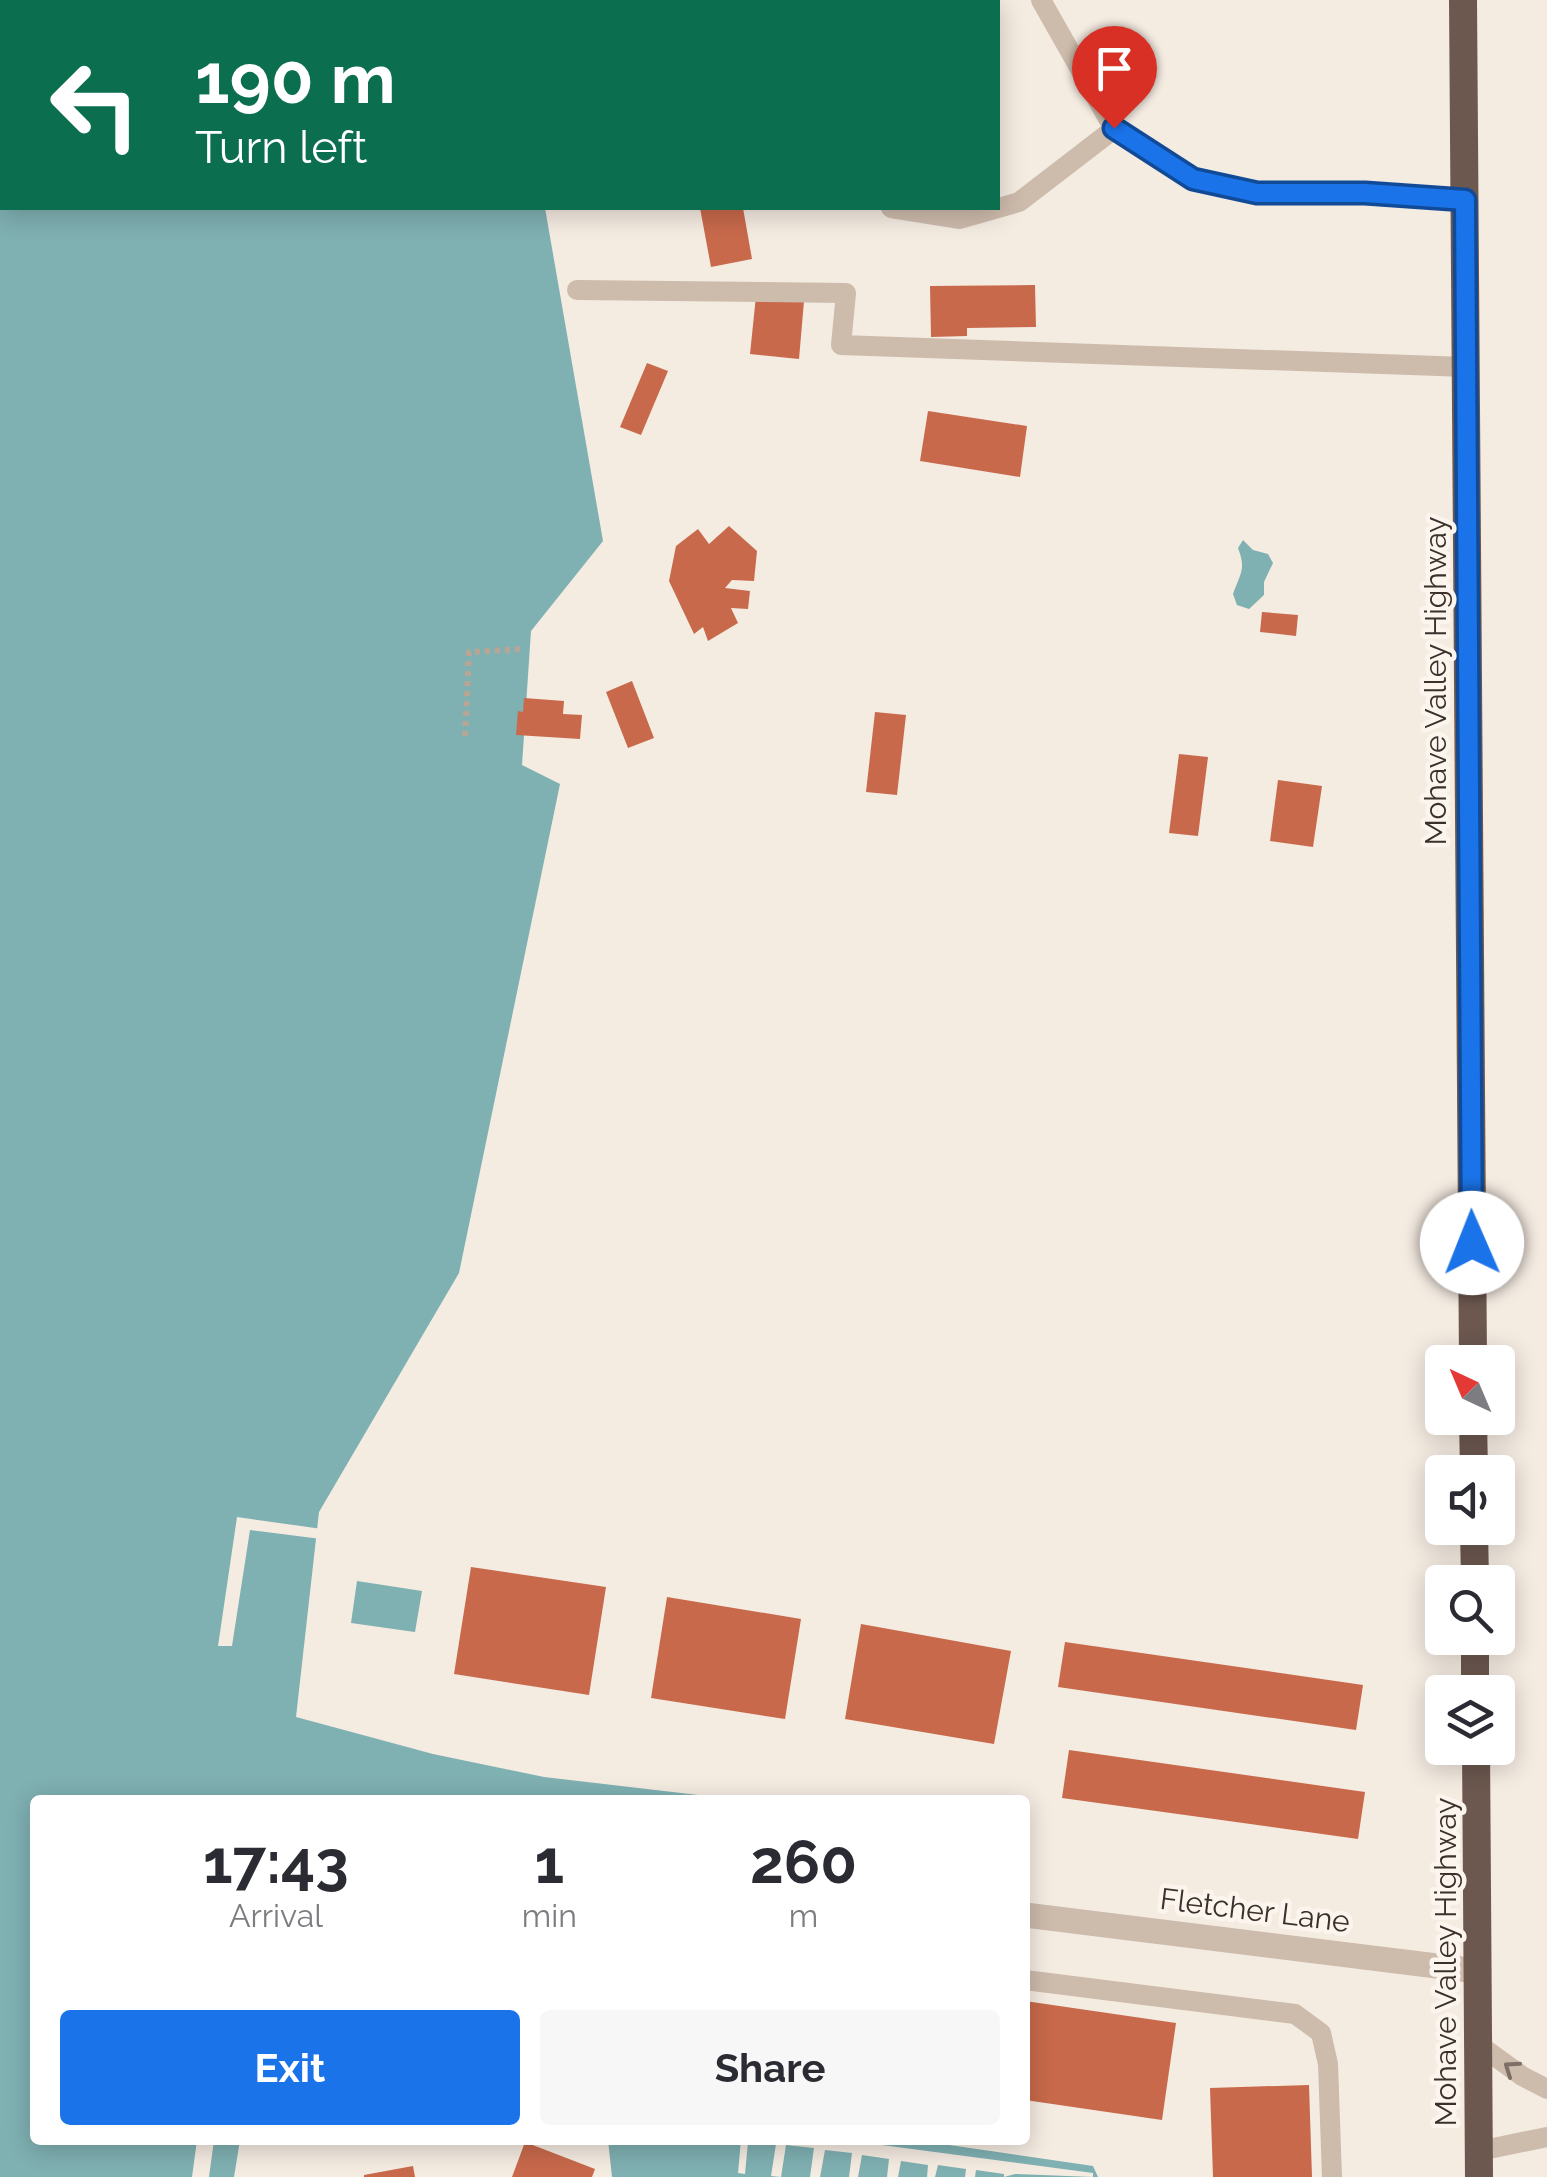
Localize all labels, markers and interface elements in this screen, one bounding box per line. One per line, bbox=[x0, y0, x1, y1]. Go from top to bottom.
pin bbox=[1072, 26, 1157, 129]
text: 190 m bbox=[195, 37, 396, 119]
icon: left bbox=[30, 40, 160, 170]
icon: arrive bbox=[1087, 41, 1142, 96]
text: Turn left bbox=[195, 121, 367, 174]
street label: Mohave Valley Highway bbox=[1418, 516, 1453, 846]
position arrow bbox=[1420, 1191, 1524, 1295]
north arrow bbox=[1425, 1345, 1515, 1435]
map controls bbox=[1425, 1345, 1515, 1765]
button: sound bbox=[1425, 1455, 1515, 1545]
button: search bbox=[1425, 1565, 1515, 1655]
button: layers bbox=[1425, 1675, 1515, 1765]
street label: Mohave Valley Highway bbox=[1428, 1797, 1463, 2127]
text: 17:43 bbox=[203, 1827, 349, 1897]
text: 1 bbox=[535, 1827, 564, 1897]
text: 260 bbox=[750, 1827, 857, 1897]
street label: Fletcher Lane bbox=[1158, 1881, 1352, 1939]
text: Arrival bbox=[229, 1897, 323, 1934]
text: min bbox=[522, 1897, 577, 1934]
text: m bbox=[789, 1897, 818, 1934]
button: Exit bbox=[60, 2010, 520, 2125]
button: Share bbox=[540, 2010, 1000, 2125]
one-way arrow bbox=[1504, 2062, 1523, 2080]

